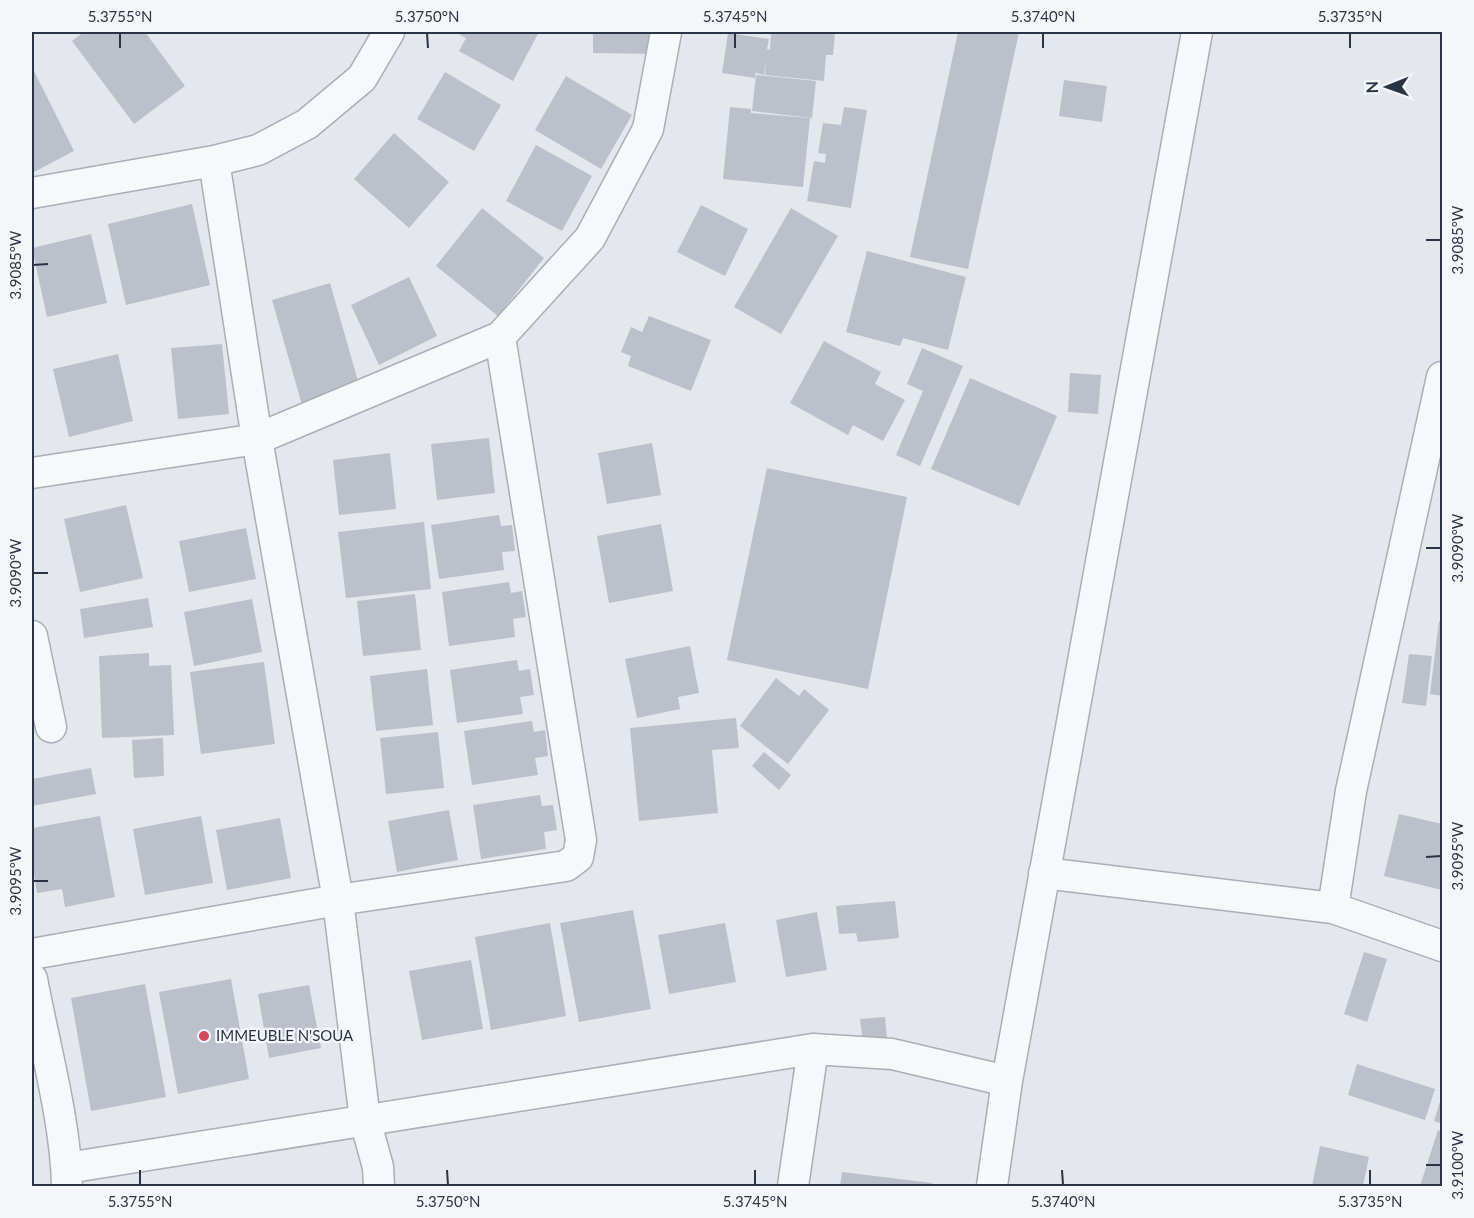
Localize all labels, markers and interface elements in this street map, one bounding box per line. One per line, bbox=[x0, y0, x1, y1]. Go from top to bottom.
text: 5.3755°N bbox=[88, 7, 152, 25]
text: 5.3750°N bbox=[395, 7, 459, 25]
text: 5.3745°N bbox=[703, 7, 767, 25]
text: 5.3740°N bbox=[1011, 7, 1075, 25]
text: 5.3735°N bbox=[1318, 7, 1382, 25]
north arrow bbox=[1357, 57, 1417, 117]
text: N bbox=[1362, 81, 1381, 94]
text: 3.9085°W bbox=[1448, 205, 1466, 274]
text: 3.9085°W bbox=[6, 230, 24, 299]
text: 3.9090°W bbox=[1448, 513, 1466, 582]
text: 3.9090°W bbox=[6, 538, 24, 607]
text: 3.9095°W bbox=[1448, 821, 1466, 890]
text: 3.9095°W bbox=[6, 846, 24, 915]
place label: IMMEUBLE N'SOUA bbox=[216, 1026, 354, 1044]
marker: IMMEUBLE N'SOUA bbox=[197, 1029, 211, 1043]
text: 3.9100°W bbox=[1448, 1130, 1466, 1199]
text: 5.3755°N bbox=[108, 1192, 172, 1210]
text: 5.3750°N bbox=[416, 1192, 480, 1210]
text: 5.3745°N bbox=[723, 1192, 787, 1210]
text: 5.3740°N bbox=[1031, 1192, 1095, 1210]
text: 5.3735°N bbox=[1338, 1192, 1402, 1210]

